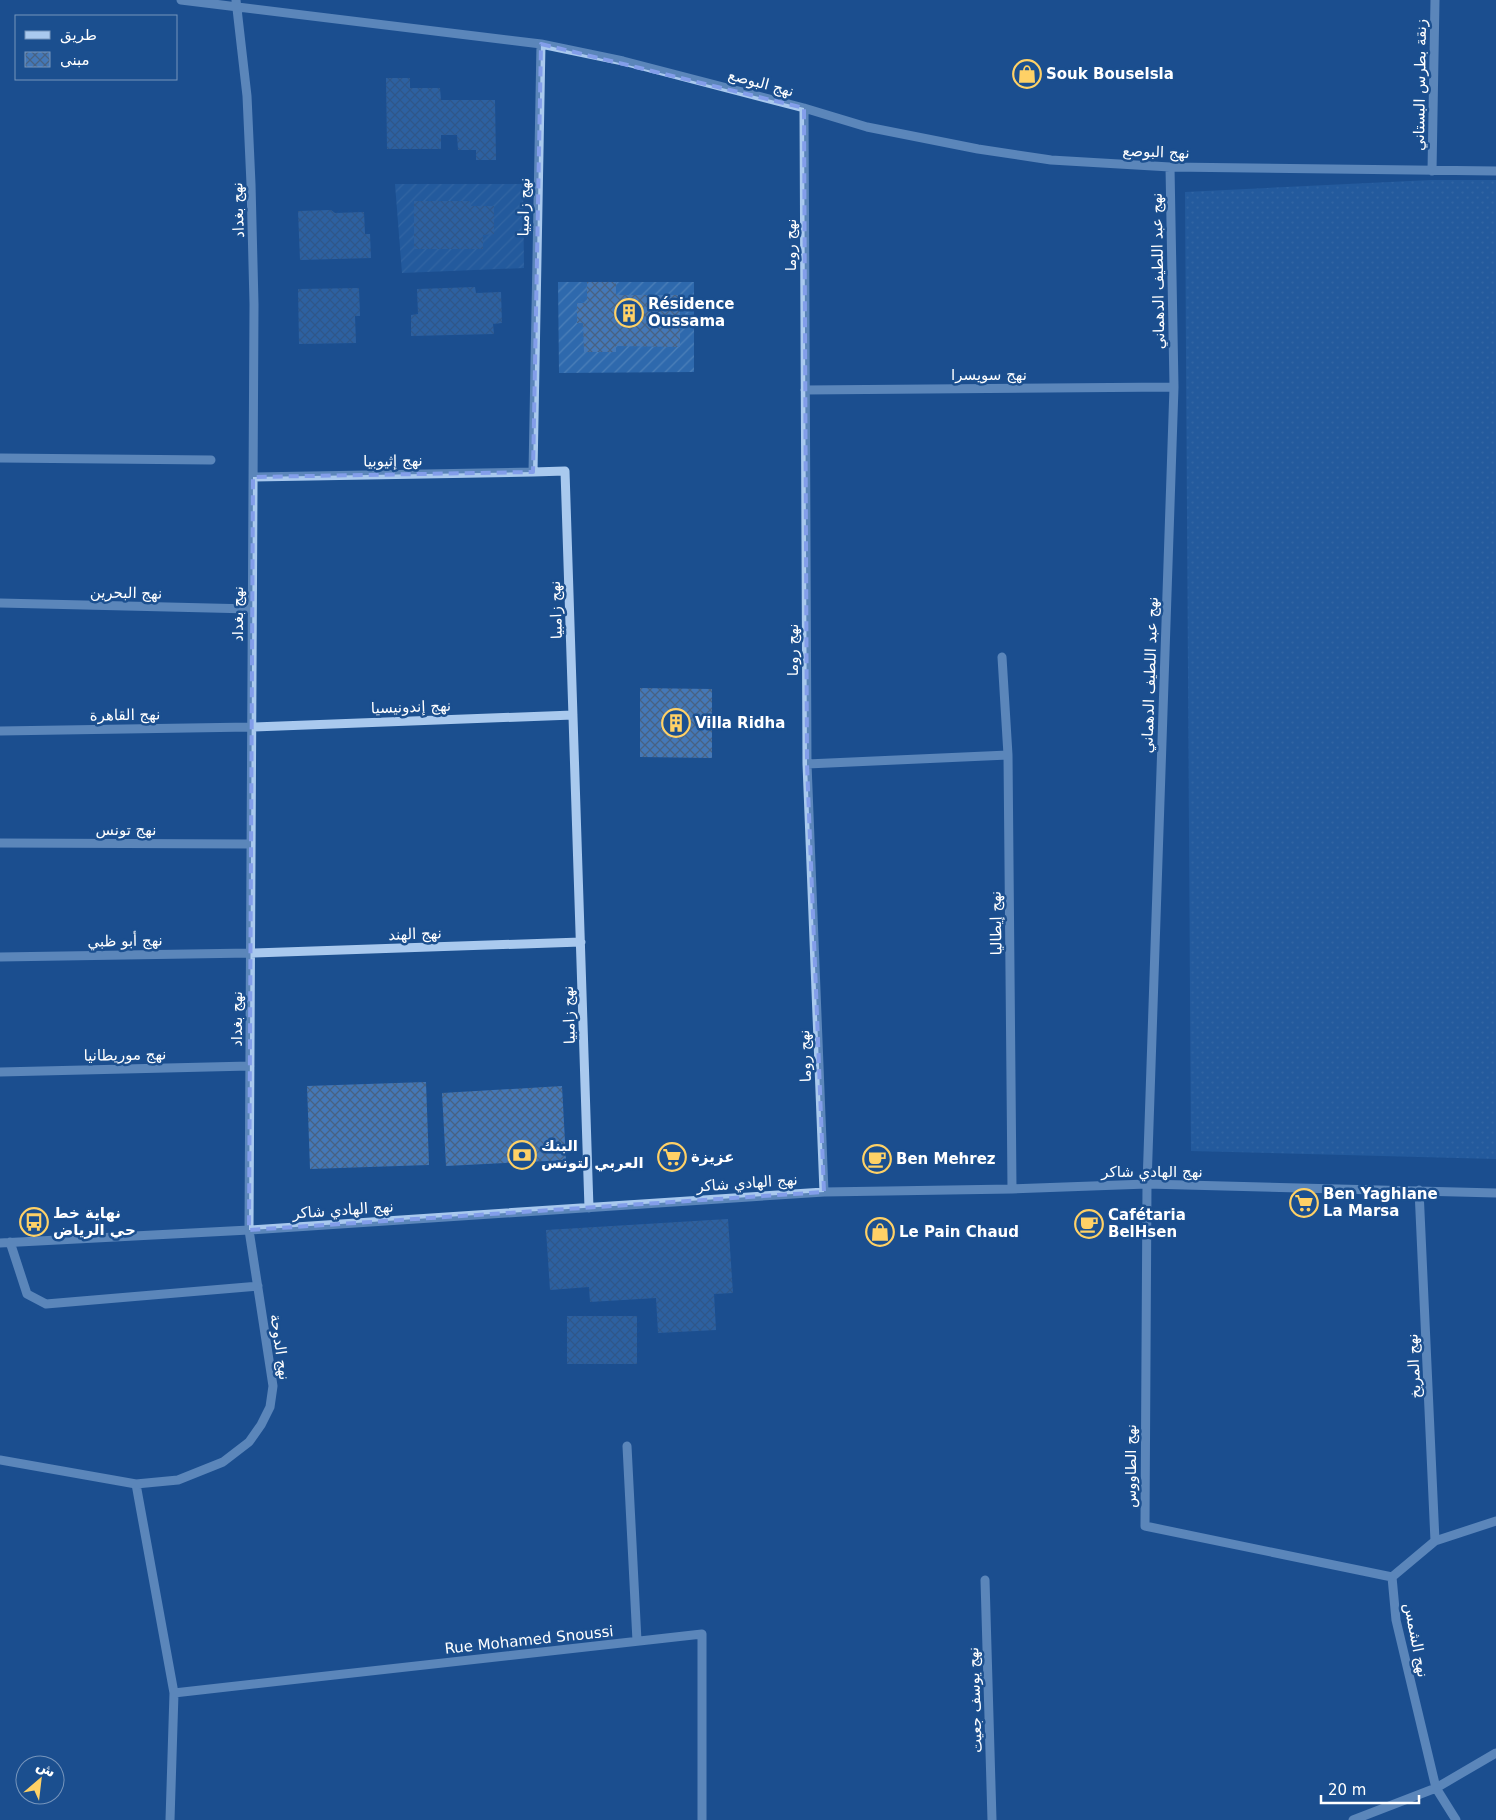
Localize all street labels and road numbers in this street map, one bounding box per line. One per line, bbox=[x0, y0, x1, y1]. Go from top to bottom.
street label: زنقة بطرس البستاني bbox=[1410, 19, 1431, 151]
street label: نهج البوصع bbox=[726, 66, 796, 100]
street label: نهج البوصع bbox=[1122, 142, 1190, 162]
street label: نهج زامبيا bbox=[514, 178, 534, 236]
street label: نهج بغداد bbox=[228, 182, 248, 238]
street label: نهج عبد اللطيف الدهماني bbox=[1148, 192, 1169, 350]
street label: نهج روما bbox=[782, 219, 800, 271]
street label: نهج سويسرا bbox=[951, 366, 1027, 384]
street label: نهج إثيوبيا bbox=[363, 451, 423, 471]
street label: نهج زامبيا bbox=[546, 580, 566, 640]
street label: نهج البحرين bbox=[90, 583, 162, 603]
street label: نهج بغداد bbox=[229, 586, 247, 642]
street label: نهج عبد اللطيف الدهماني bbox=[1138, 596, 1163, 754]
street label: نهج روما bbox=[784, 624, 802, 676]
street label: نهج إندونيسيا bbox=[371, 697, 451, 717]
street label: نهج القاهرة bbox=[90, 705, 160, 725]
street label: نهج تونس bbox=[96, 821, 156, 839]
street label: نهج إيطاليا bbox=[986, 891, 1006, 955]
street label: نهج الهند bbox=[388, 924, 442, 944]
street label: نهج أبو ظبي bbox=[87, 930, 163, 952]
street label: نهج زامبيا bbox=[559, 985, 579, 1045]
street label: نهج بغداد bbox=[228, 991, 246, 1047]
street label: نهج روما bbox=[795, 1029, 815, 1083]
street label: نهج موريطانيا bbox=[83, 1045, 167, 1065]
street label: نهج الهادي شاكر bbox=[1100, 1163, 1203, 1182]
street label: نهج الهادي شاكر bbox=[695, 1170, 798, 1197]
street label: نهج الهادي شاكر bbox=[291, 1197, 394, 1224]
street label: نهج الدوحة bbox=[266, 1313, 294, 1381]
street label: نهج المريخ bbox=[1403, 1333, 1425, 1399]
street label: نهج الطاووس bbox=[1122, 1424, 1140, 1508]
street label: نهج الشمس bbox=[1400, 1601, 1432, 1679]
street label: Rue Mohamed Snoussi bbox=[444, 1622, 614, 1658]
street label: نهج يوسف جعيت bbox=[964, 1647, 986, 1753]

